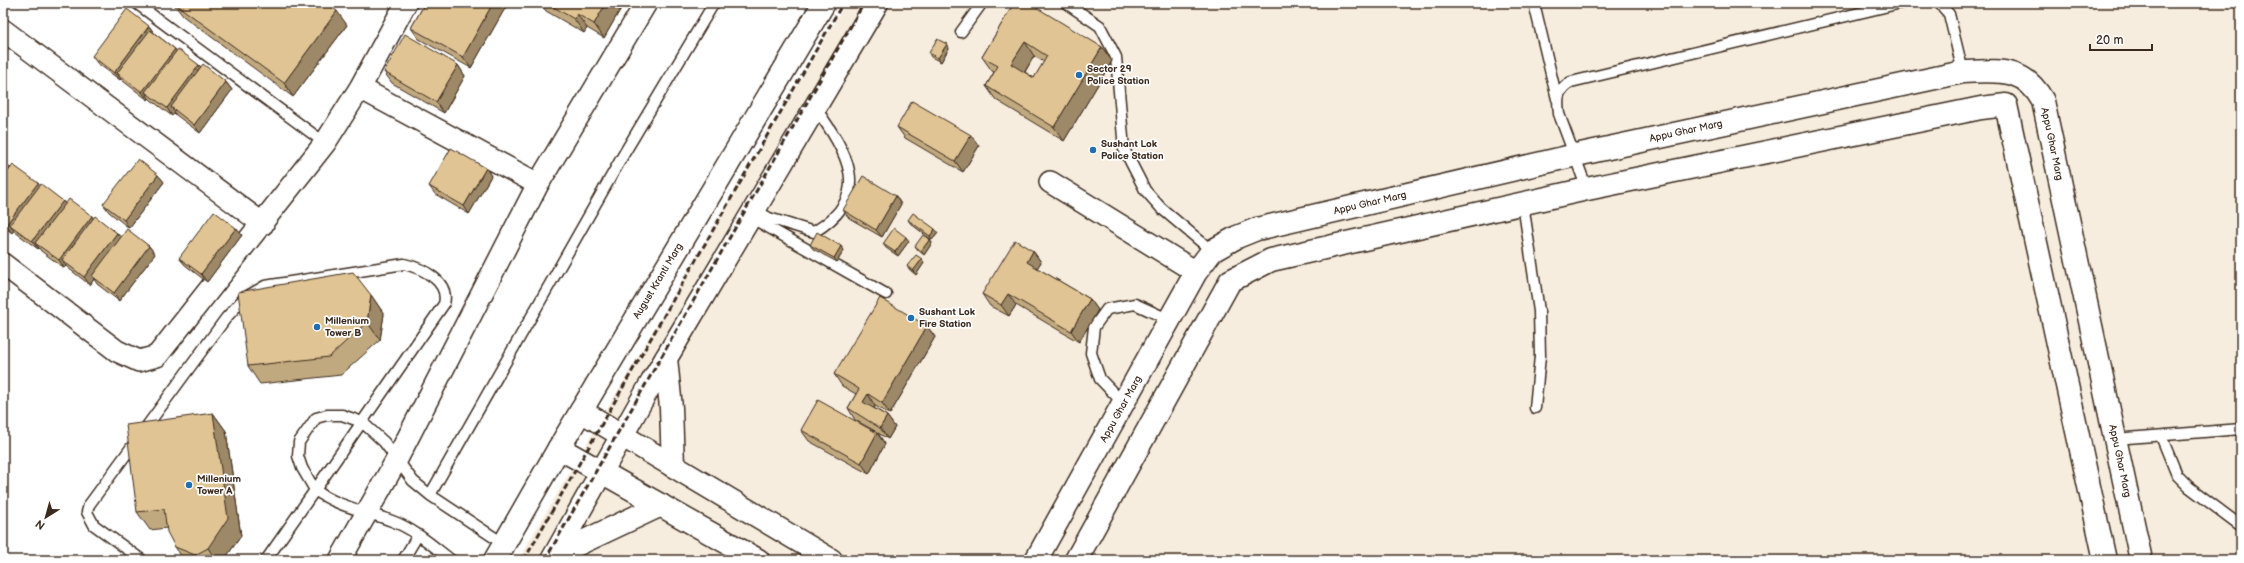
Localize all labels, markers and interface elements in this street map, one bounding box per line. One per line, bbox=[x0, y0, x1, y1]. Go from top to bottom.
scale bar bbox=[2090, 26, 2152, 52]
text: 20 m bbox=[2096, 33, 2123, 48]
place label: Sector 29 Police Station bbox=[1087, 63, 1150, 87]
marker: Sector 29 Police Station bbox=[1074, 70, 1084, 80]
street label: Appu Ghar Marg bbox=[2038, 106, 2066, 182]
street label: Appu Ghar Marg bbox=[1648, 117, 1724, 145]
place label: Sushant Lok Police Station bbox=[1101, 138, 1164, 162]
marker: Sushant Lok Police Station bbox=[1088, 145, 1098, 155]
street label: Appu Ghar Marg bbox=[1332, 189, 1408, 217]
street label: August Kranti Marg bbox=[631, 241, 686, 321]
place label: Sushant Lok Fire Station bbox=[919, 306, 976, 330]
marker: Sushant Lok Fire Station bbox=[906, 313, 916, 323]
place label: Millenium Tower B bbox=[325, 315, 369, 339]
marker: Millenium Tower B bbox=[312, 322, 322, 332]
street label: Appu Ghar Marg bbox=[1098, 373, 1144, 444]
street label: Appu Ghar Marg bbox=[2106, 423, 2134, 499]
place label: Millenium Tower A bbox=[197, 473, 241, 497]
marker: Millenium Tower A bbox=[184, 480, 194, 490]
north arrow bbox=[26, 497, 66, 537]
text: N bbox=[33, 517, 47, 532]

